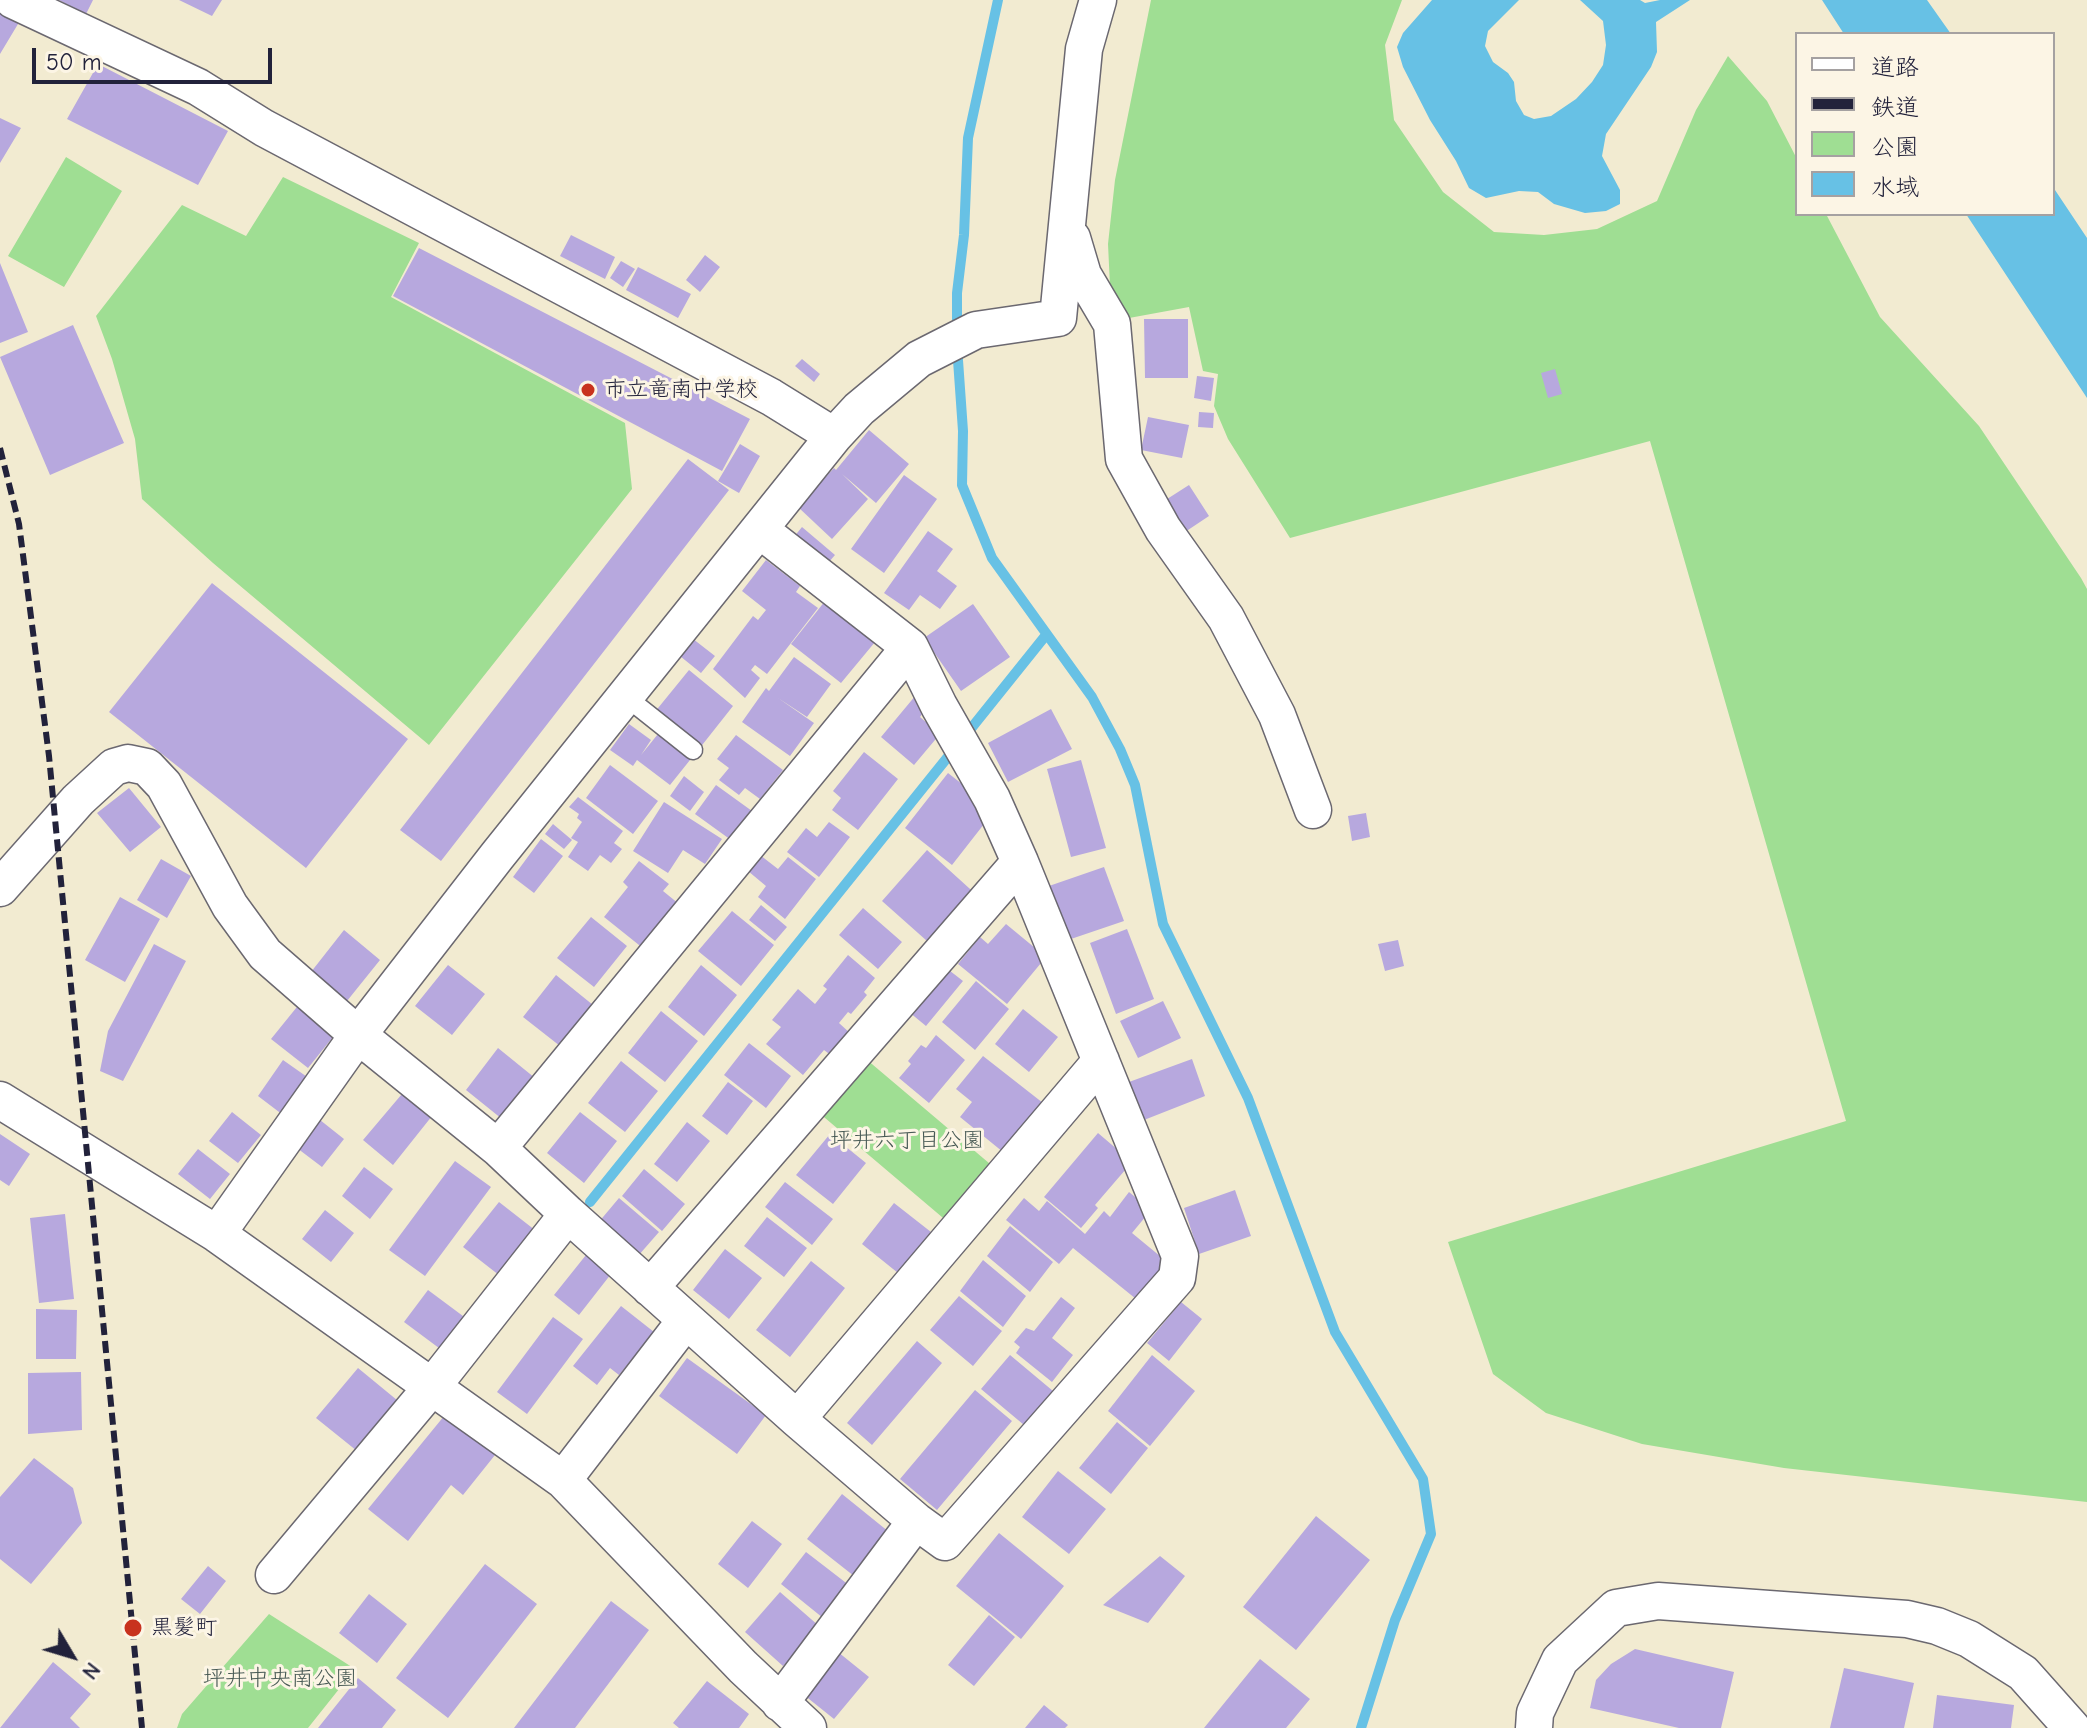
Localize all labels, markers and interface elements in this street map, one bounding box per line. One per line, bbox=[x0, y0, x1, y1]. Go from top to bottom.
scale bar bbox=[36, 32, 276, 82]
legend bbox=[1795, 32, 2055, 216]
text: 50 m bbox=[46, 48, 102, 76]
text: 道路 bbox=[1871, 53, 1919, 81]
text: 鉄道 bbox=[1871, 93, 1919, 121]
text: 公園 bbox=[1871, 133, 1919, 161]
text: 水域 bbox=[1871, 173, 1919, 201]
place label: 市立竜南中学校 bbox=[604, 377, 758, 403]
marker: 市立竜南中学校 bbox=[579, 381, 597, 399]
park label: 坪井六丁目公園 bbox=[830, 1128, 984, 1154]
place label: 黒髪町 bbox=[151, 1615, 217, 1641]
north arrow bbox=[32, 1616, 112, 1696]
marker: 黒髪町 bbox=[122, 1617, 144, 1639]
text: N bbox=[76, 1657, 106, 1684]
park label: 坪井中央南公園 bbox=[203, 1666, 357, 1692]

